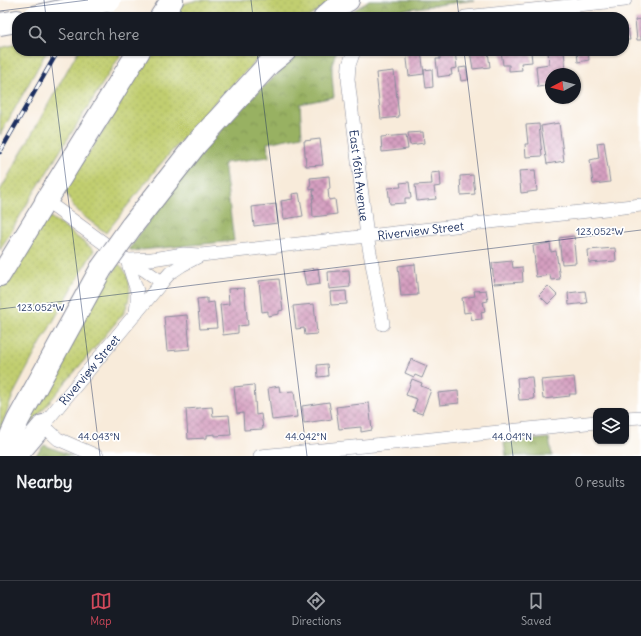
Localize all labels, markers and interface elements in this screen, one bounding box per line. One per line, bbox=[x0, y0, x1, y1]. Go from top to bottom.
search box bbox=[12, 12, 629, 56]
icon: search bbox=[26, 23, 48, 45]
text: Search here bbox=[58, 25, 139, 44]
north arrow bbox=[545, 68, 581, 104]
street label: East 16th Avenue bbox=[347, 129, 373, 222]
street label: Riverview Street bbox=[377, 218, 465, 242]
text: 123.052°W bbox=[576, 225, 624, 238]
text: 123.052°W bbox=[17, 301, 65, 314]
street label: Riverview Street bbox=[55, 332, 123, 408]
map controls bbox=[593, 408, 629, 444]
button: layers bbox=[593, 408, 629, 444]
text: 44.043°N bbox=[78, 430, 120, 443]
text: 44.042°N bbox=[285, 430, 327, 443]
text: 44.041°N bbox=[492, 430, 532, 443]
text: Nearby bbox=[16, 471, 72, 493]
text: 0 results bbox=[575, 474, 625, 491]
tab: Map bbox=[90, 590, 112, 628]
tab: Directions bbox=[292, 590, 341, 628]
tab: Saved bbox=[521, 590, 551, 628]

